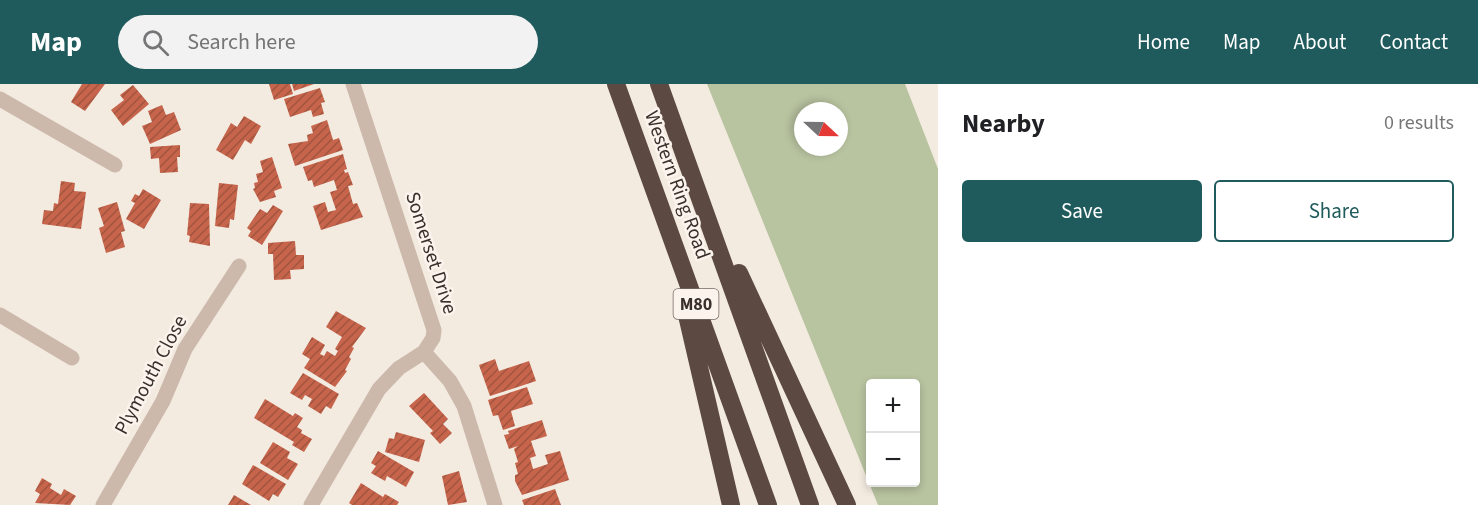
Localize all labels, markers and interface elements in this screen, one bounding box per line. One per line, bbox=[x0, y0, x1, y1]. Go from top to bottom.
search box bbox=[118, 15, 538, 69]
text: Map bbox=[30, 22, 82, 62]
icon: search bbox=[139, 26, 172, 59]
text: Search here bbox=[187, 26, 296, 58]
text: Home bbox=[1137, 27, 1190, 57]
text: Map bbox=[1223, 27, 1261, 57]
text: About bbox=[1294, 27, 1346, 57]
text: Contact bbox=[1379, 27, 1448, 57]
north arrow bbox=[794, 102, 848, 156]
text: Nearby bbox=[962, 105, 1045, 142]
street label: Western Ring Road bbox=[637, 107, 717, 263]
text: 0 results bbox=[1384, 109, 1454, 137]
button: Save bbox=[962, 180, 1202, 242]
button: Share bbox=[1214, 180, 1454, 242]
street label: Somerset Drive bbox=[398, 188, 464, 318]
road number: M80 bbox=[674, 289, 718, 319]
street label: Plymouth Close bbox=[108, 310, 194, 440]
map controls bbox=[866, 379, 920, 487]
button: + bbox=[866, 379, 920, 433]
button: − bbox=[866, 433, 920, 487]

